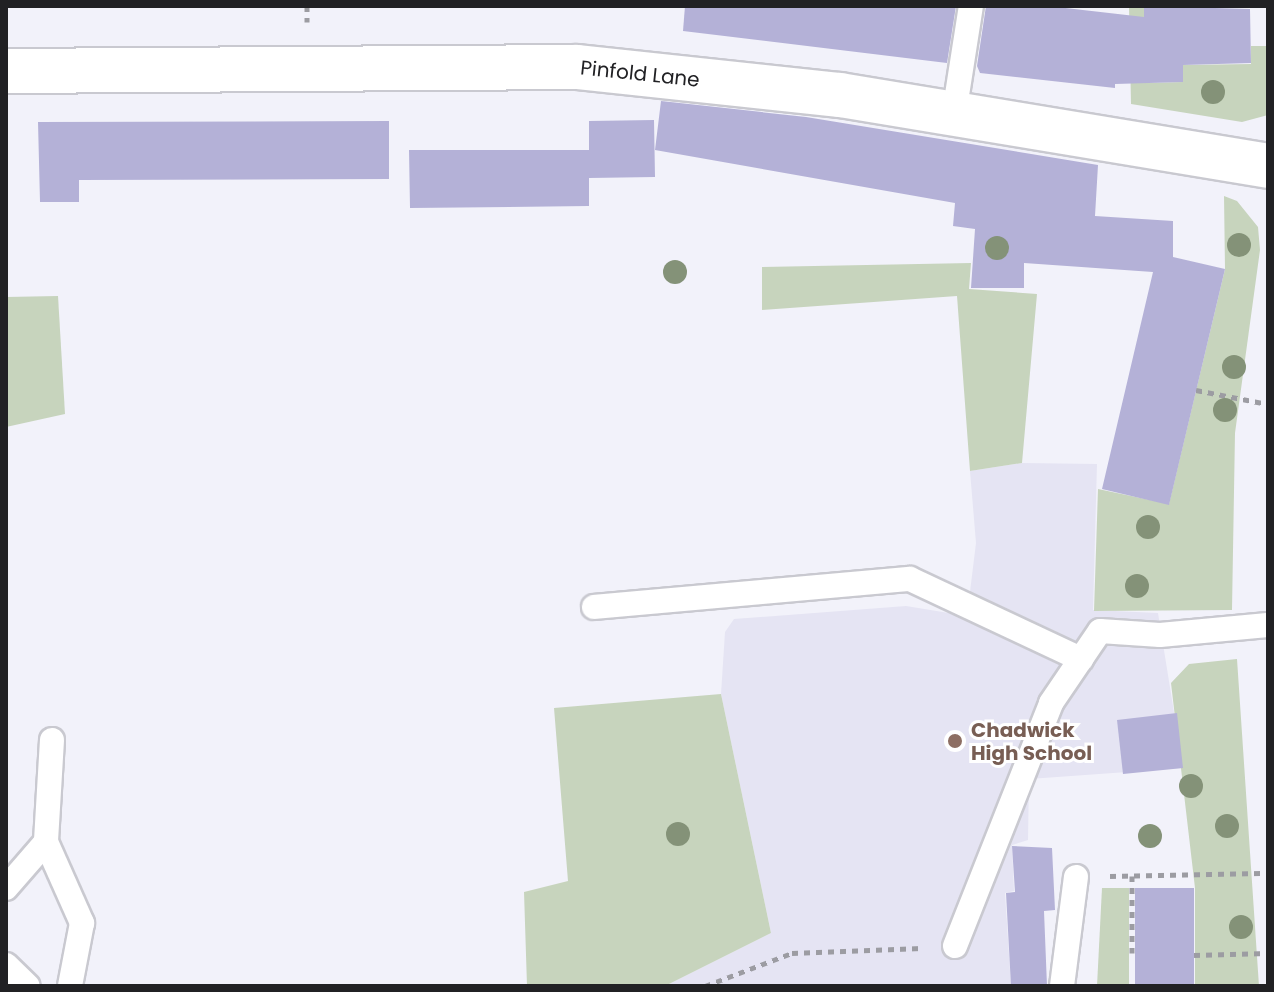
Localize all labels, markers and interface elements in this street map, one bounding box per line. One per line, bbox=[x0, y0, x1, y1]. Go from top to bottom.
street label: Pinfold Lane bbox=[579, 56, 701, 92]
place label: Chadwick High School bbox=[971, 718, 1092, 765]
marker: Chadwick High School bbox=[946, 732, 964, 750]

